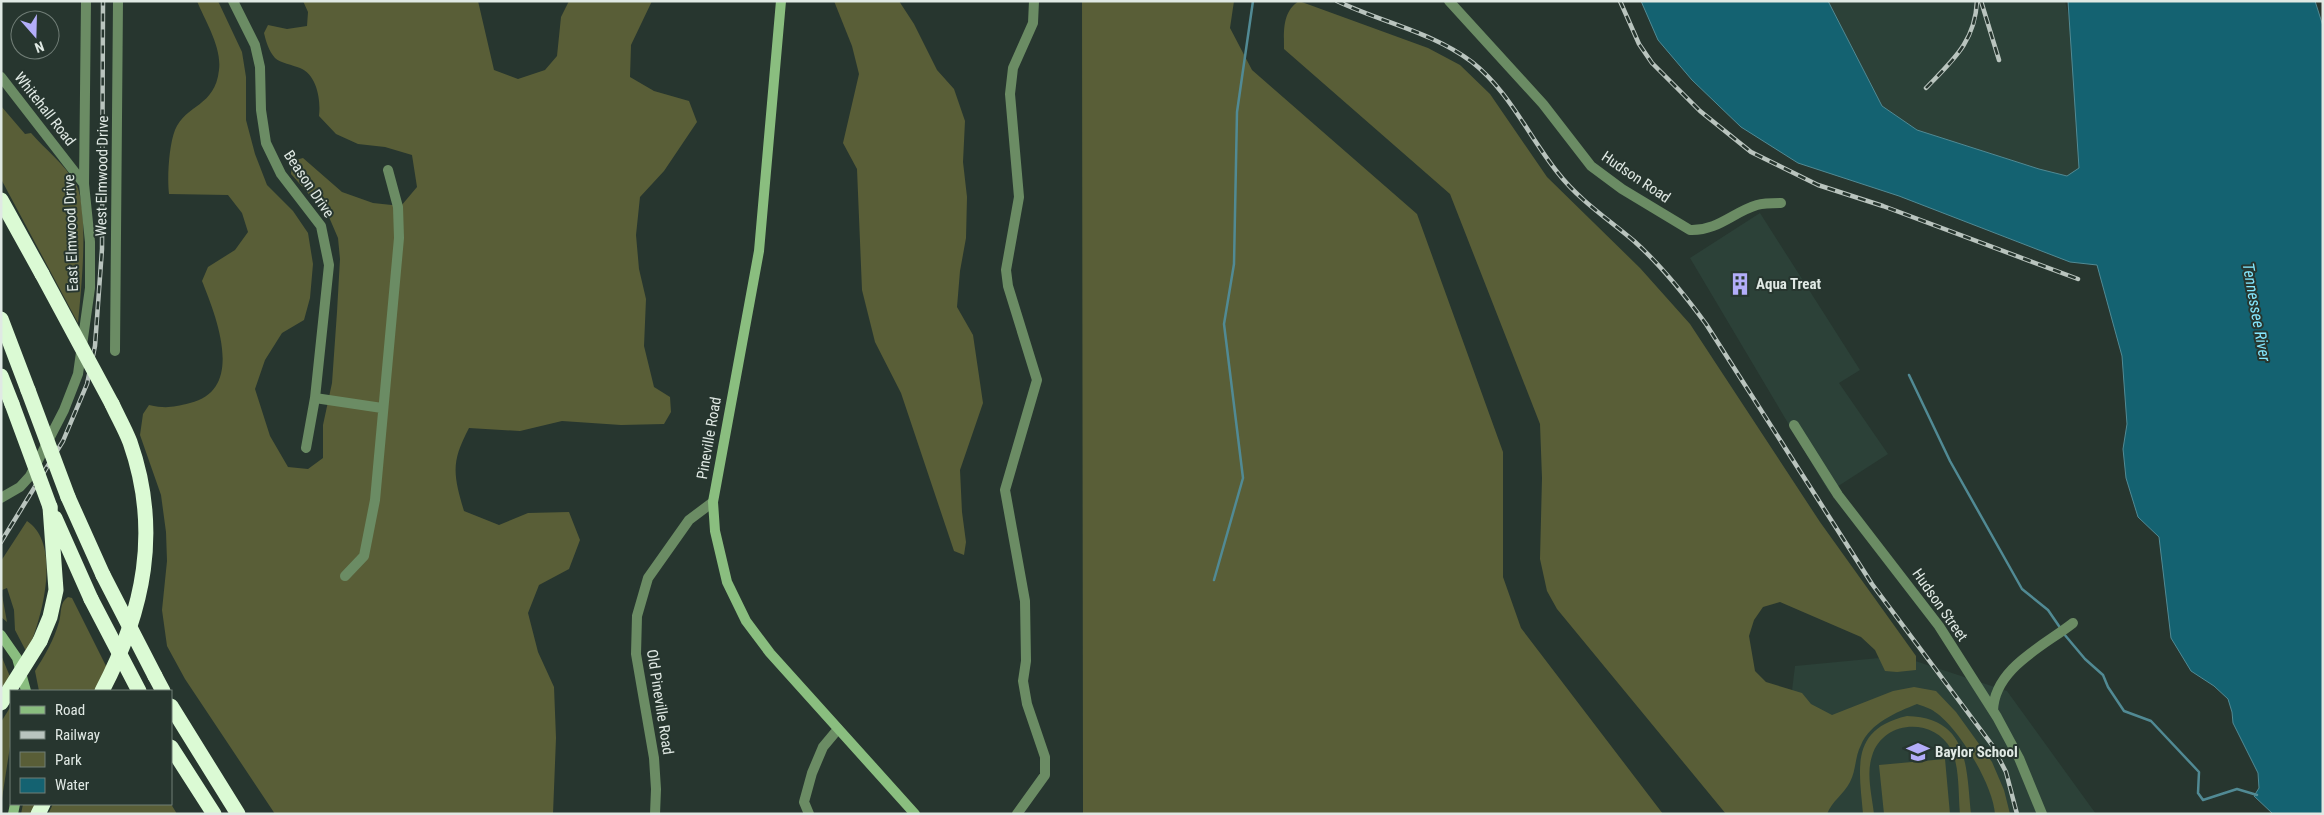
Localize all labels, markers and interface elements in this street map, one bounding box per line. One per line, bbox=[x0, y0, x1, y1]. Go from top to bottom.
north arrow bbox=[10, 10, 60, 60]
text: N bbox=[33, 38, 46, 56]
street label: Whitehall Road bbox=[11, 69, 79, 149]
street label: West Elmwood Drive bbox=[92, 115, 112, 237]
street label: Beason Drive bbox=[280, 147, 338, 221]
street label: Hudson Road bbox=[1598, 147, 1674, 207]
street label: East Elmwood Drive bbox=[60, 174, 82, 292]
water label: Tennessee River bbox=[2239, 261, 2275, 364]
building icon: Aqua Treat bbox=[1727, 271, 1753, 297]
place label: Aqua Treat bbox=[1756, 275, 1822, 293]
street label: Pineville Road bbox=[693, 395, 725, 481]
street label: Hudson Street bbox=[1908, 565, 1972, 645]
street label: Old Pineville Road bbox=[643, 648, 677, 756]
legend bbox=[10, 690, 172, 805]
text: Road bbox=[55, 701, 85, 719]
text: Railway bbox=[55, 726, 100, 744]
school or university icon: Baylor School bbox=[1905, 739, 1931, 765]
place label: Baylor School bbox=[1935, 743, 2018, 761]
text: Park bbox=[55, 751, 82, 769]
text: Water bbox=[55, 776, 90, 794]

